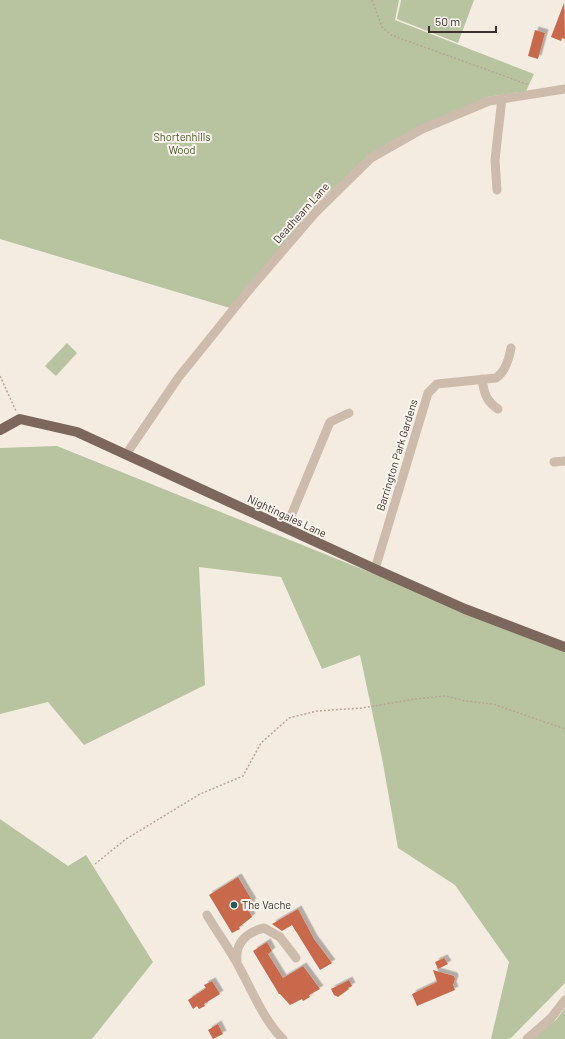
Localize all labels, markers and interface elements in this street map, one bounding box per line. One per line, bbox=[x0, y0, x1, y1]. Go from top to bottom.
scale bar bbox=[429, 8, 496, 34]
text: 50 m bbox=[435, 14, 460, 28]
park label: Shortenhills Wood bbox=[153, 130, 211, 156]
street label: Deadhearn Lane bbox=[270, 180, 331, 246]
street label: Barrington Park Gardens bbox=[373, 397, 420, 512]
street label: Nightingales Lane bbox=[246, 492, 329, 540]
place label: The Vache bbox=[242, 898, 291, 911]
marker: The Vache bbox=[229, 900, 239, 910]

